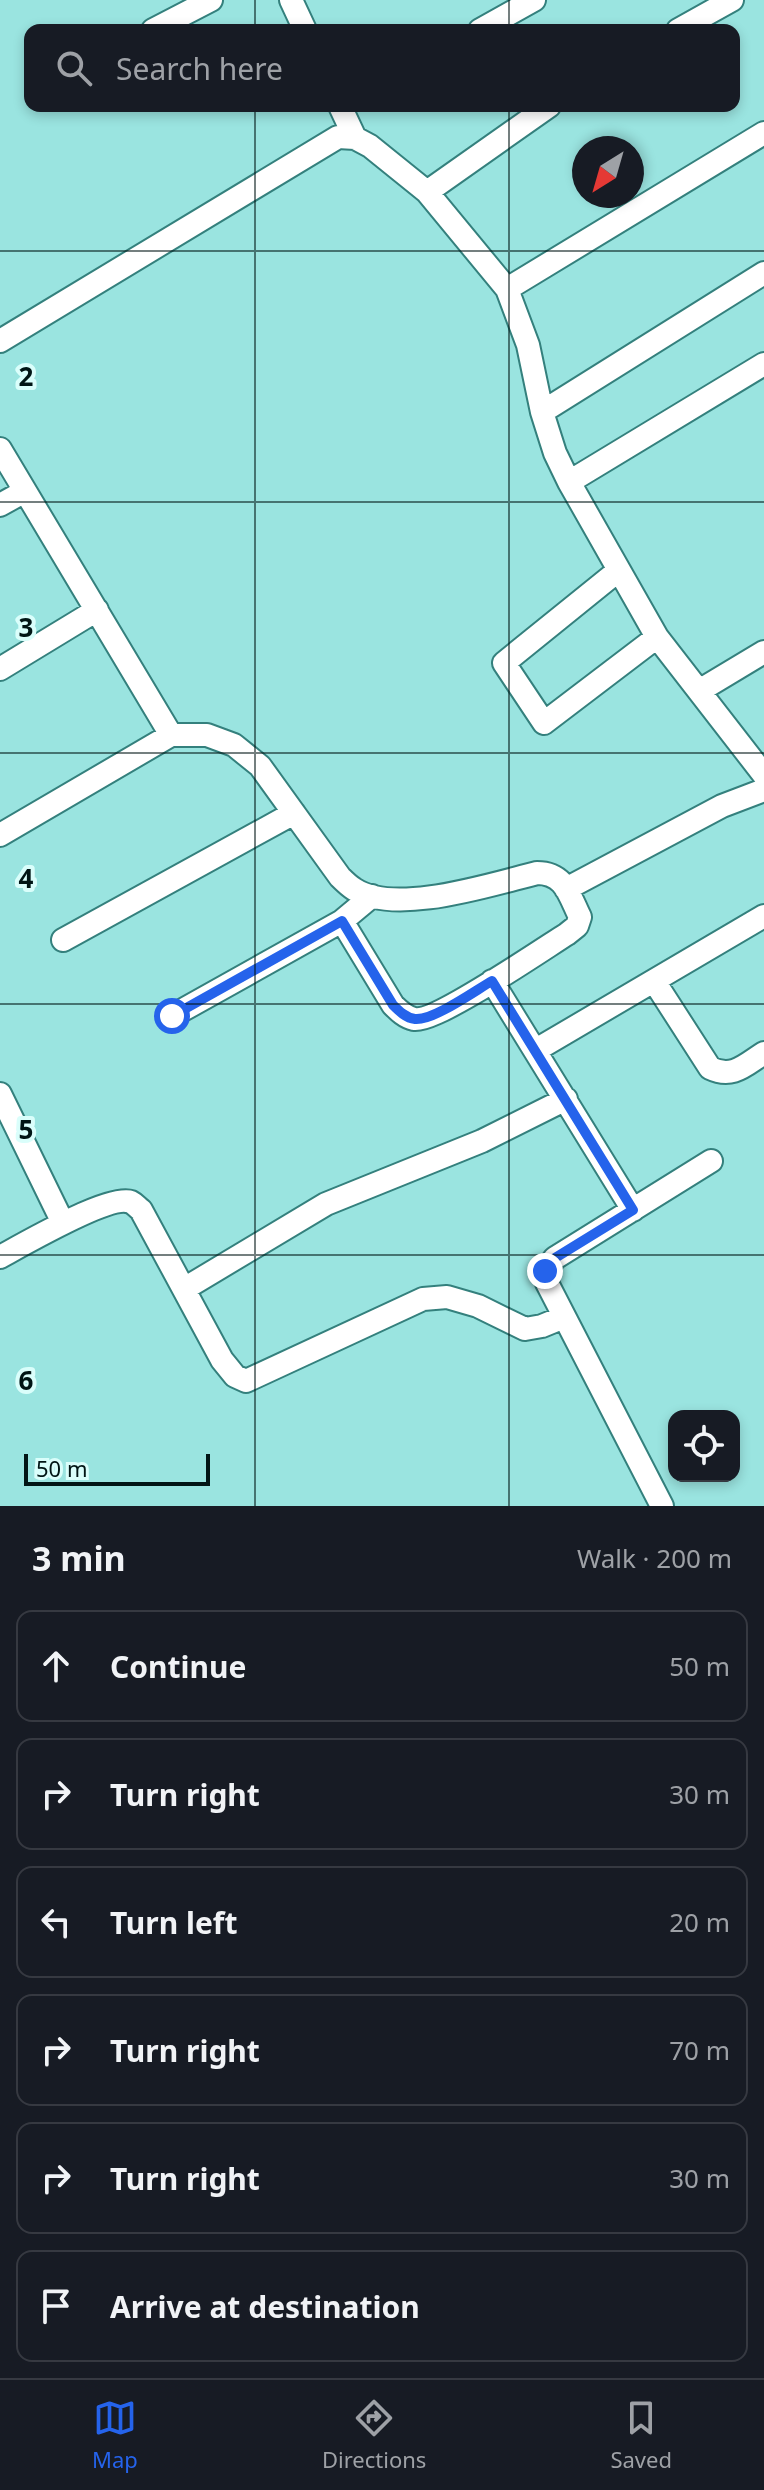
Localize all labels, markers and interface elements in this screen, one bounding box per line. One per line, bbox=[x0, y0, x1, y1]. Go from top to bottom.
search box bbox=[24, 24, 740, 112]
icon: search bbox=[52, 46, 96, 90]
text: Search here bbox=[116, 48, 283, 89]
north arrow bbox=[572, 136, 644, 208]
text: 2 bbox=[19, 358, 34, 394]
text: 3 bbox=[19, 609, 33, 645]
text: 4 bbox=[19, 860, 34, 896]
route start bbox=[154, 998, 190, 1034]
text: 5 bbox=[19, 1111, 33, 1147]
route end bbox=[527, 1253, 563, 1289]
text: 6 bbox=[19, 1362, 34, 1398]
map controls bbox=[668, 1410, 740, 1482]
button: locate bbox=[668, 1410, 740, 1482]
scale bar bbox=[24, 1450, 210, 1486]
text: 50 m bbox=[36, 1453, 87, 1483]
text: 3 min bbox=[32, 1535, 126, 1581]
text: Walk · 200 m bbox=[577, 1540, 732, 1576]
icon: ahead bbox=[34, 1644, 78, 1688]
text: Continue bbox=[110, 1646, 246, 1687]
text: 50 m bbox=[669, 1648, 730, 1684]
icon: right bbox=[34, 1772, 78, 1816]
text: Turn right bbox=[110, 1774, 260, 1815]
text: 30 m bbox=[669, 1776, 730, 1812]
icon: left bbox=[34, 1900, 78, 1944]
text: Turn left bbox=[110, 1902, 238, 1943]
text: 20 m bbox=[669, 1904, 730, 1940]
icon: right bbox=[34, 2028, 78, 2072]
text: Turn right bbox=[110, 2030, 260, 2071]
text: 70 m bbox=[669, 2032, 730, 2068]
icon: right bbox=[34, 2156, 78, 2200]
text: Turn right bbox=[110, 2158, 260, 2199]
text: 30 m bbox=[669, 2160, 730, 2196]
icon: arrive bbox=[34, 2284, 78, 2328]
text: Arrive at destination bbox=[110, 2286, 420, 2327]
tab: Map bbox=[92, 2396, 138, 2474]
tab: Directions bbox=[322, 2396, 426, 2474]
tab: Saved bbox=[610, 2396, 672, 2474]

